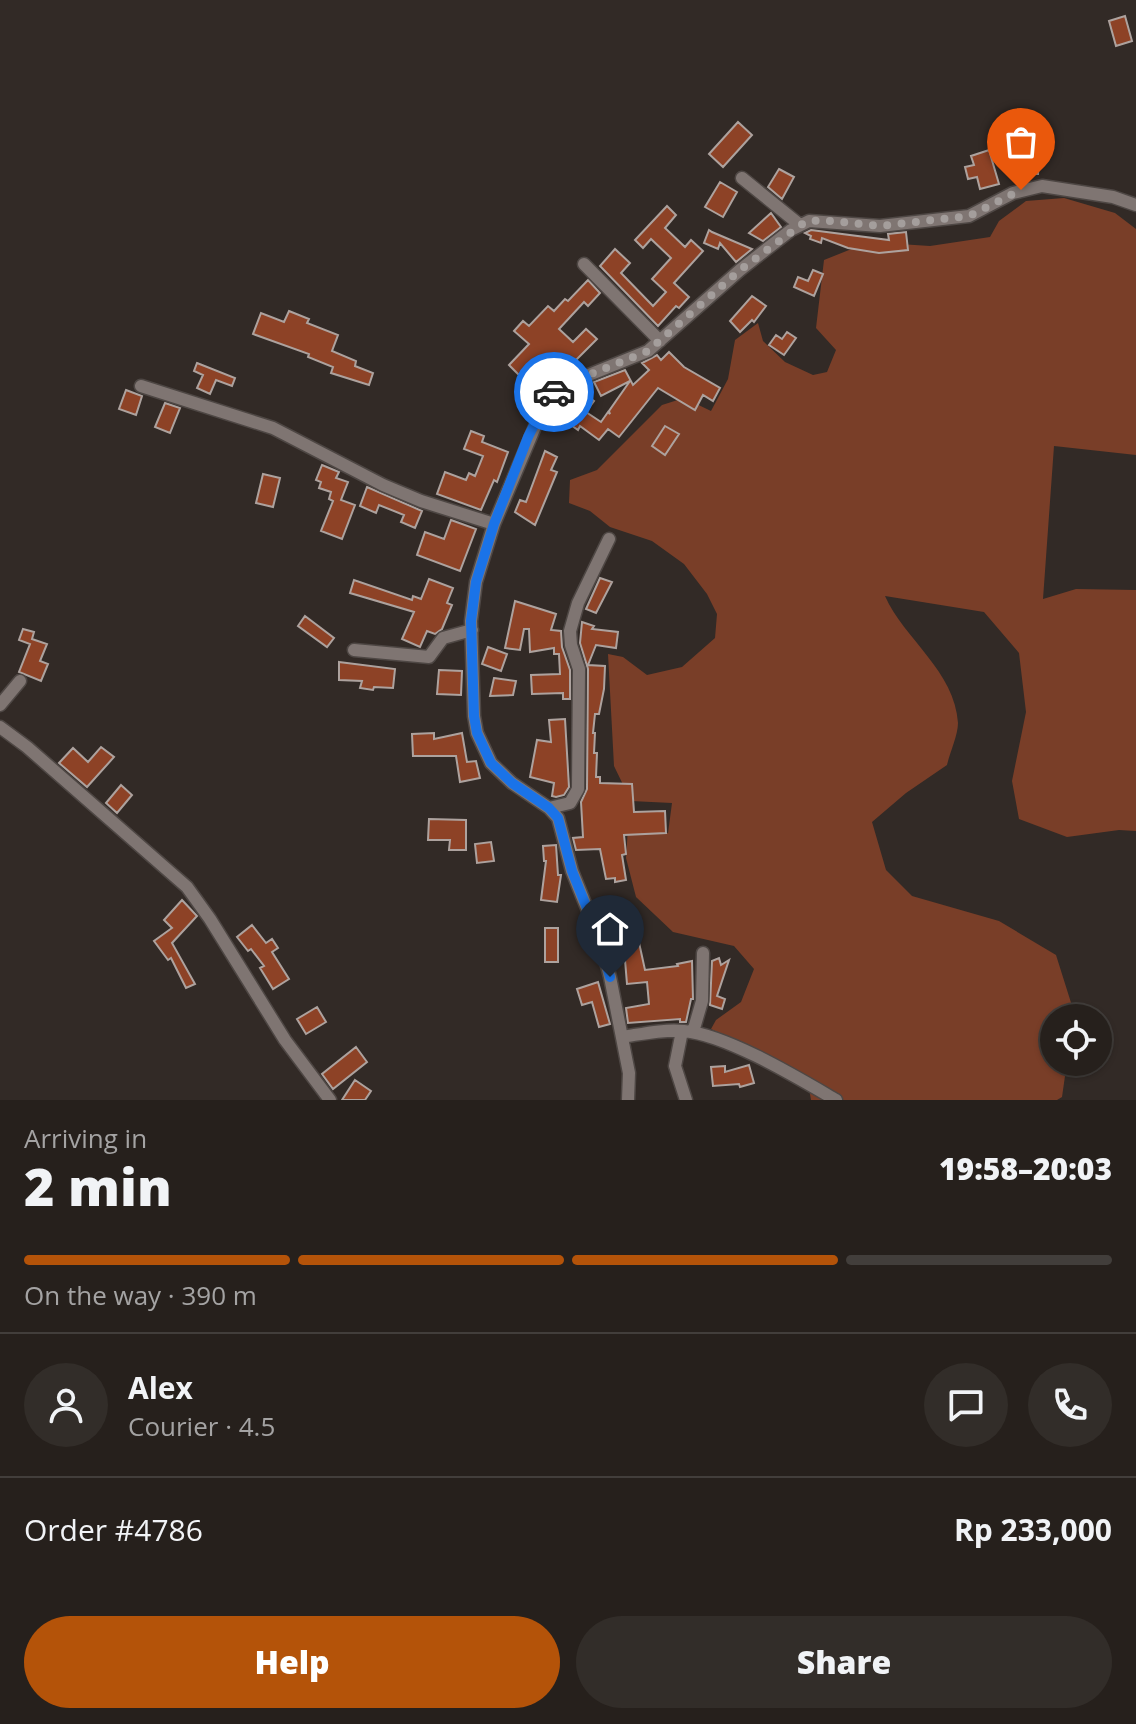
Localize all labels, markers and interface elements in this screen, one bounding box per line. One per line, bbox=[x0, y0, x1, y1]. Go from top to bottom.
pin bbox=[987, 108, 1055, 190]
icon: bag bbox=[999, 120, 1043, 164]
courier bbox=[514, 352, 594, 432]
icon: car bbox=[532, 370, 576, 414]
pin bbox=[576, 895, 644, 977]
icon: home bbox=[588, 907, 632, 951]
map controls bbox=[1040, 1004, 1112, 1076]
button: locate bbox=[1040, 1004, 1112, 1076]
text: Arriving in bbox=[24, 1120, 147, 1156]
text: 19:58–20:03 bbox=[939, 1148, 1112, 1189]
text: 2 min bbox=[24, 1150, 172, 1221]
text: On the way · 390 m bbox=[24, 1277, 257, 1313]
button: person bbox=[24, 1363, 108, 1447]
button: chat bbox=[924, 1363, 1008, 1447]
button: phone bbox=[1028, 1363, 1112, 1447]
text: Alex bbox=[128, 1367, 193, 1408]
text: Courier · 4.5 bbox=[128, 1408, 275, 1444]
text: Order #4786 bbox=[24, 1509, 203, 1550]
text: Rp 233,000 bbox=[954, 1509, 1112, 1550]
button: Help bbox=[24, 1616, 560, 1708]
button: Share bbox=[576, 1616, 1112, 1708]

